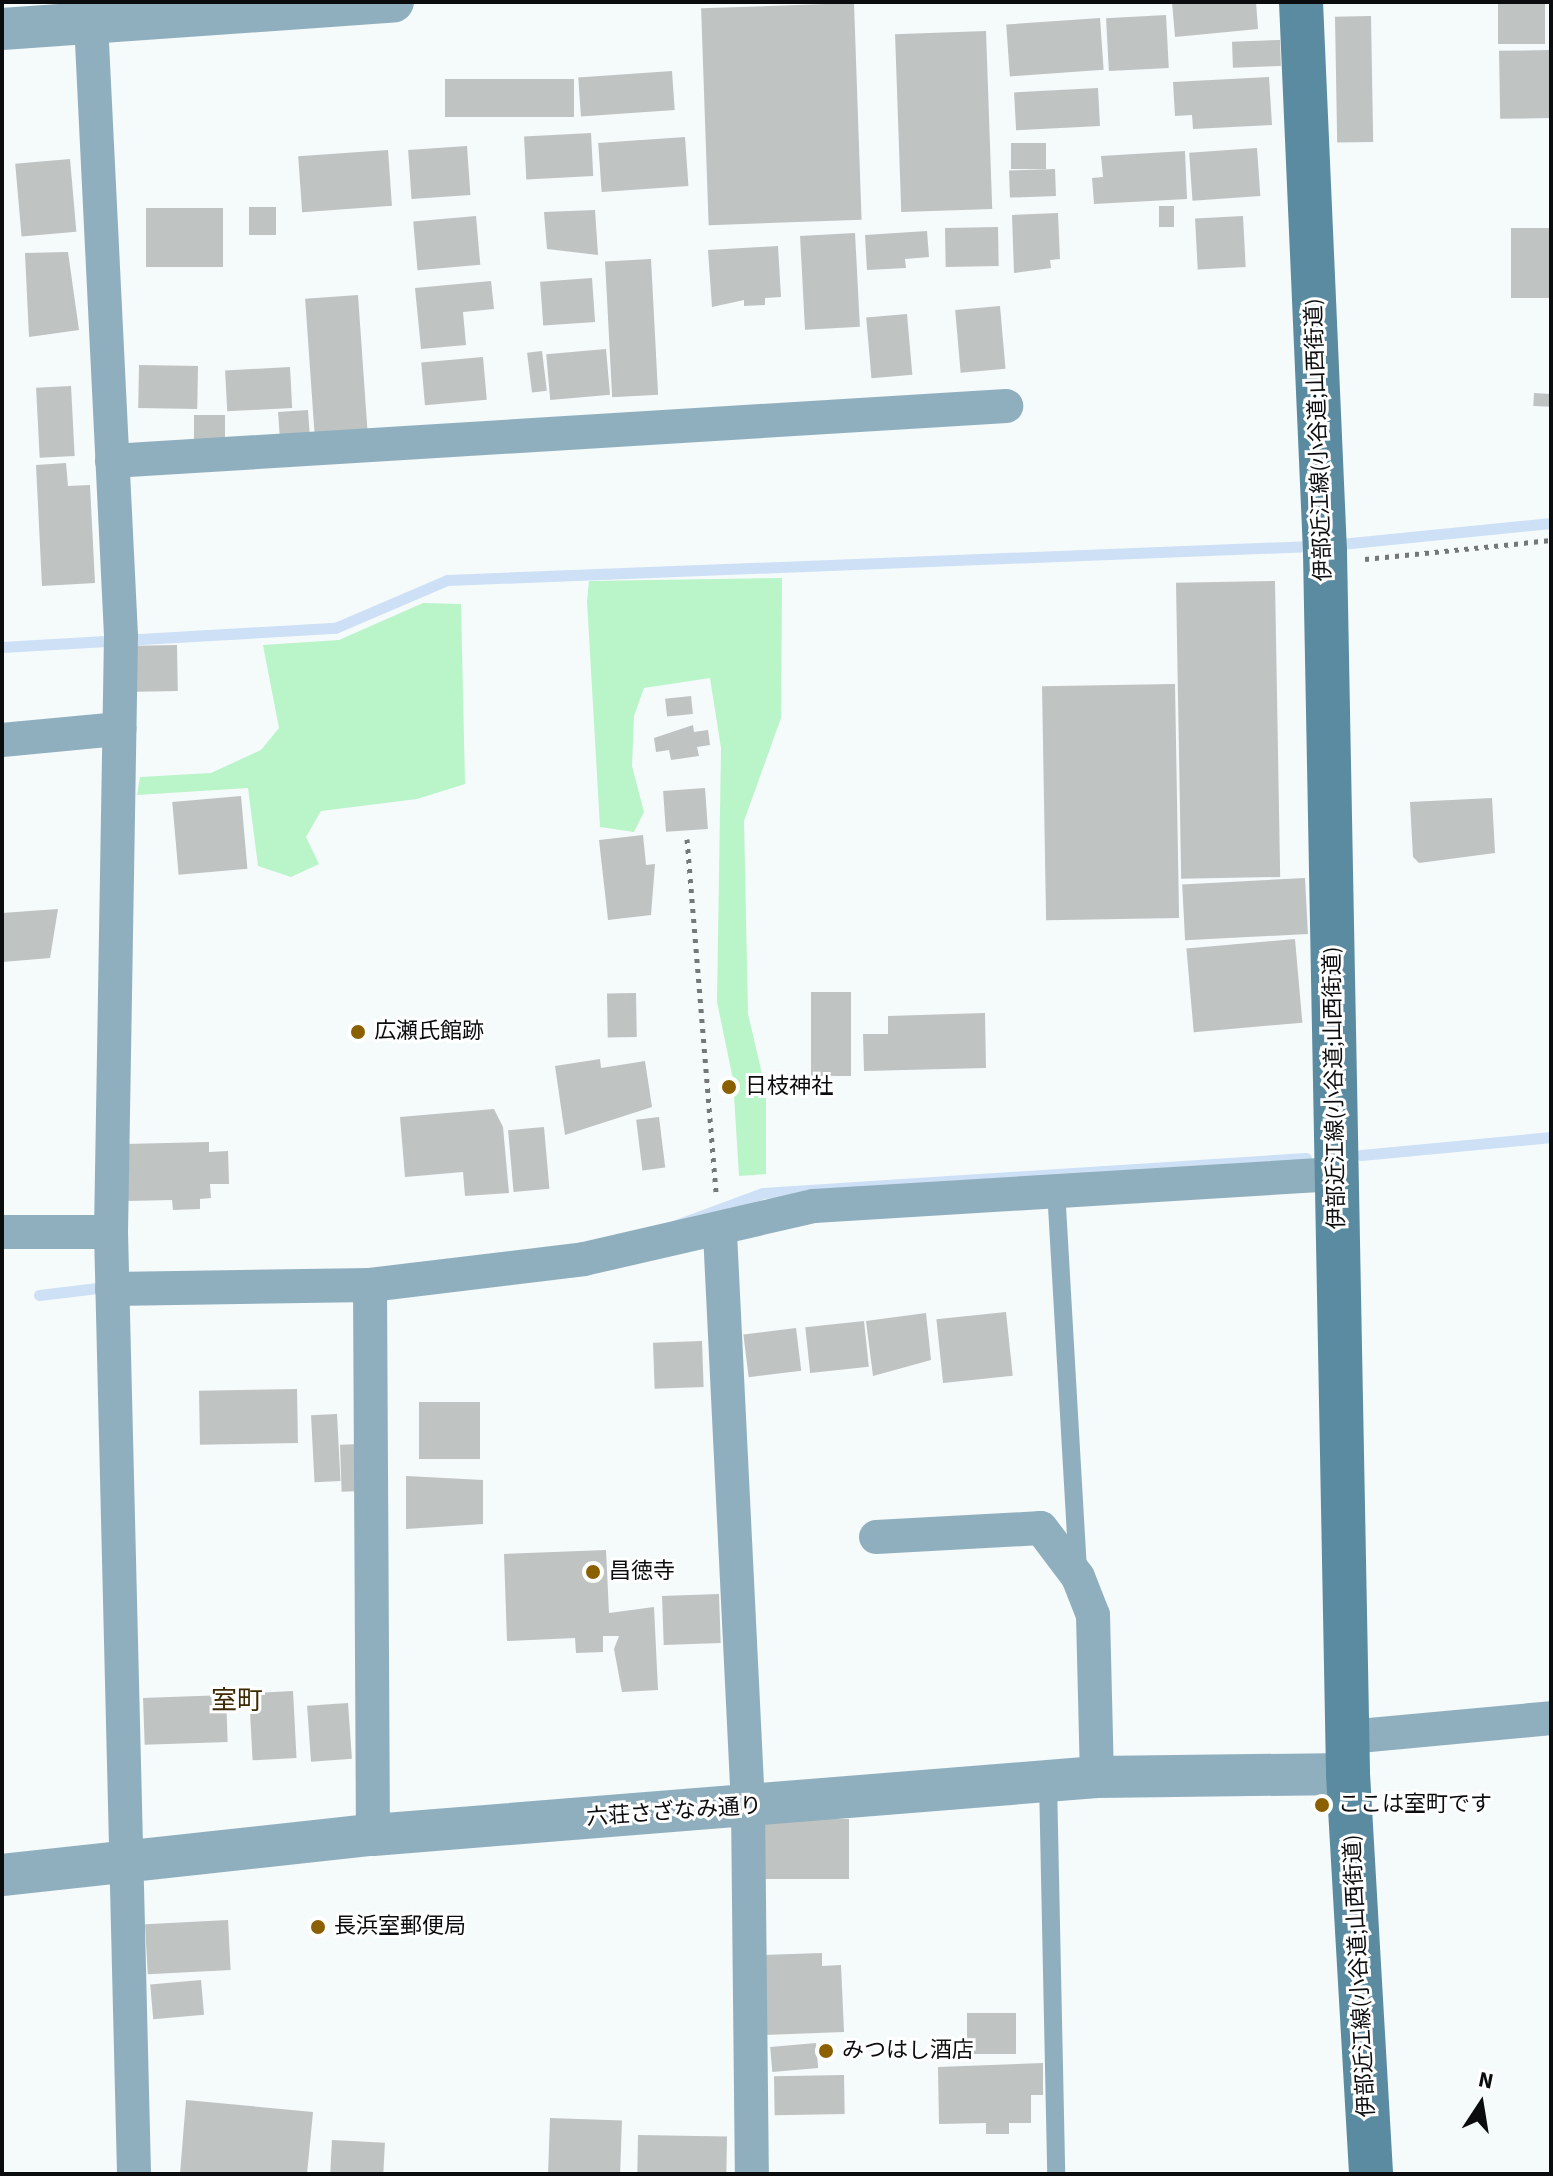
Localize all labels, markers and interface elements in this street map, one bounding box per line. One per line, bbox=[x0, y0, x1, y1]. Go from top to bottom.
street label: 伊部近江線(小谷道;山西街道) bbox=[1301, 298, 1337, 582]
street label: 伊部近江線(小谷道;山西街道) bbox=[1319, 946, 1351, 1230]
place label: 広瀬氏館跡 bbox=[374, 1019, 484, 1045]
marker: 広瀬氏館跡 bbox=[349, 1023, 367, 1041]
place label: 日枝神社 bbox=[745, 1074, 833, 1100]
marker: 日枝神社 bbox=[720, 1078, 738, 1096]
place label: 昌徳寺 bbox=[609, 1559, 675, 1585]
marker: 昌徳寺 bbox=[584, 1563, 602, 1581]
district label: 室町 bbox=[211, 1685, 263, 1717]
place label: ここは室町です bbox=[1338, 1792, 1492, 1818]
street label: 六荘さざなみ通り bbox=[585, 1793, 763, 1831]
marker: ここは室町です bbox=[1313, 1796, 1331, 1814]
street label: 伊部近江線(小谷道;山西街道) bbox=[1339, 1834, 1381, 2118]
place label: 長浜室郵便局 bbox=[334, 1914, 466, 1940]
marker: 長浜室郵便局 bbox=[309, 1918, 327, 1936]
place label: みつはし酒店 bbox=[842, 2038, 974, 2064]
marker: みつはし酒店 bbox=[817, 2042, 835, 2060]
text: N bbox=[1475, 2063, 1496, 2098]
north arrow bbox=[1441, 2064, 1521, 2144]

